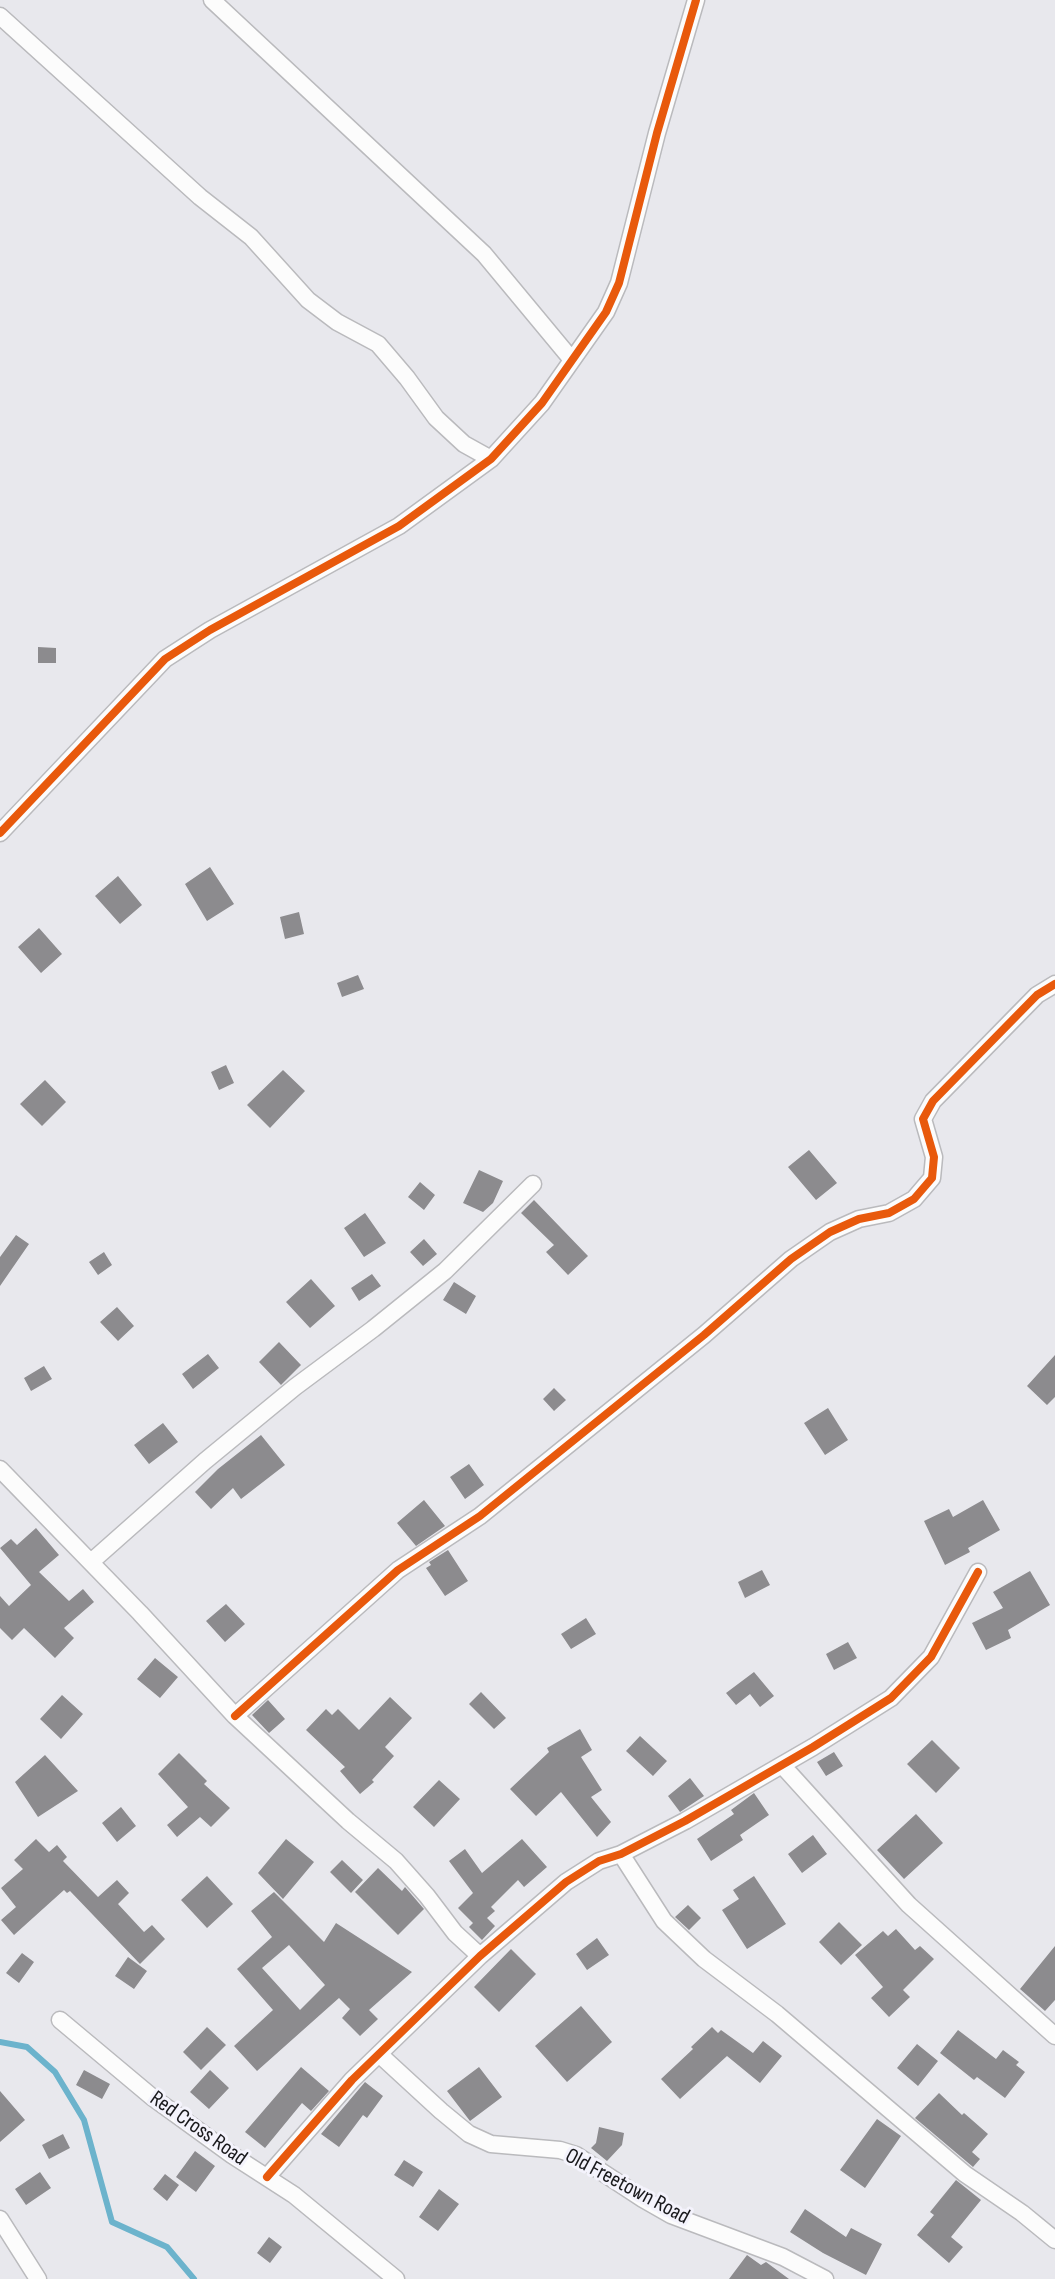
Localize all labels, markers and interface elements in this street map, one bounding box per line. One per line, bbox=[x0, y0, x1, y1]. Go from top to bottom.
street label: Red Cross Road bbox=[144, 2086, 252, 2172]
street label: Old Freetown Road bbox=[560, 2143, 694, 2231]

